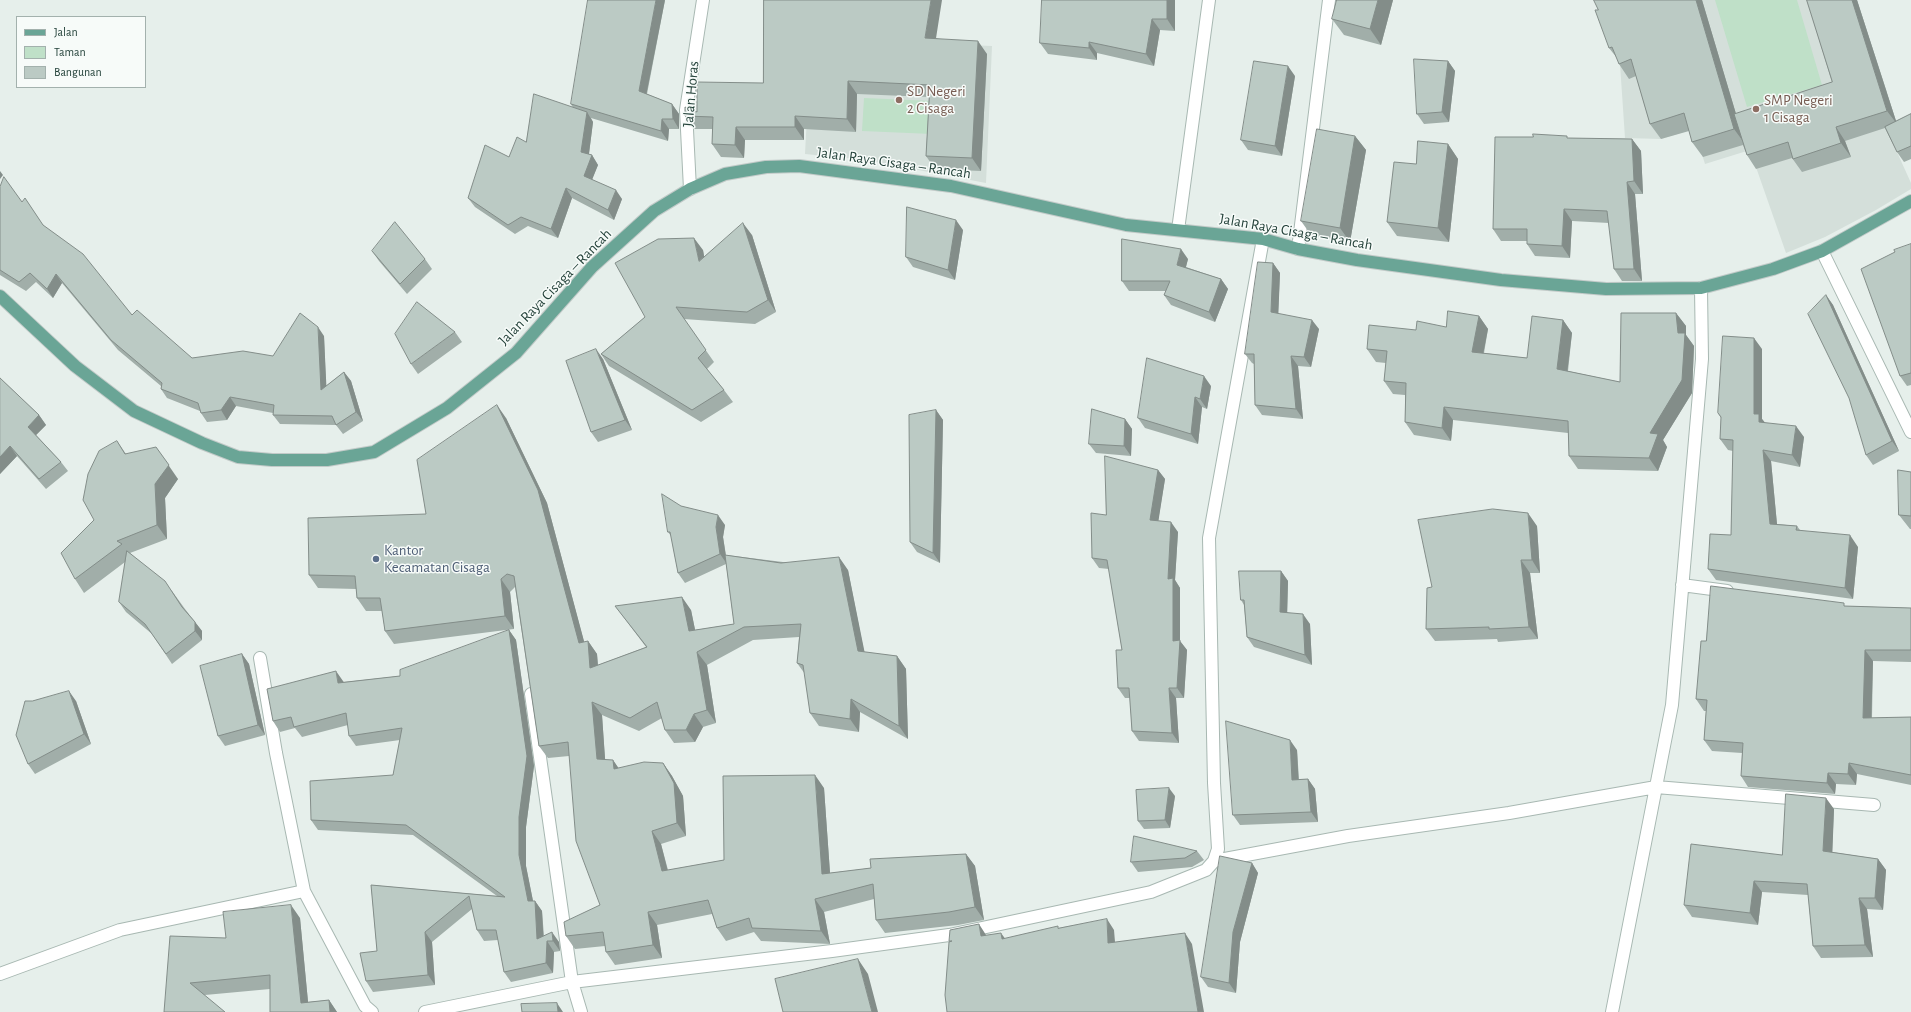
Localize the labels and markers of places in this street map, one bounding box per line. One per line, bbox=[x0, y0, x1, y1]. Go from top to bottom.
place label: SD Negeri 2 Cisaga bbox=[907, 82, 966, 117]
place label: SMP Negeri 1 Cisaga bbox=[1764, 91, 1833, 126]
marker: SD Negeri 2 Cisaga bbox=[894, 95, 904, 105]
marker: SMP Negeri 1 Cisaga bbox=[1751, 104, 1761, 114]
place label: Kantor Kecamatan Cisaga bbox=[384, 541, 490, 576]
marker: Kantor Kecamatan Cisaga bbox=[371, 554, 381, 564]

